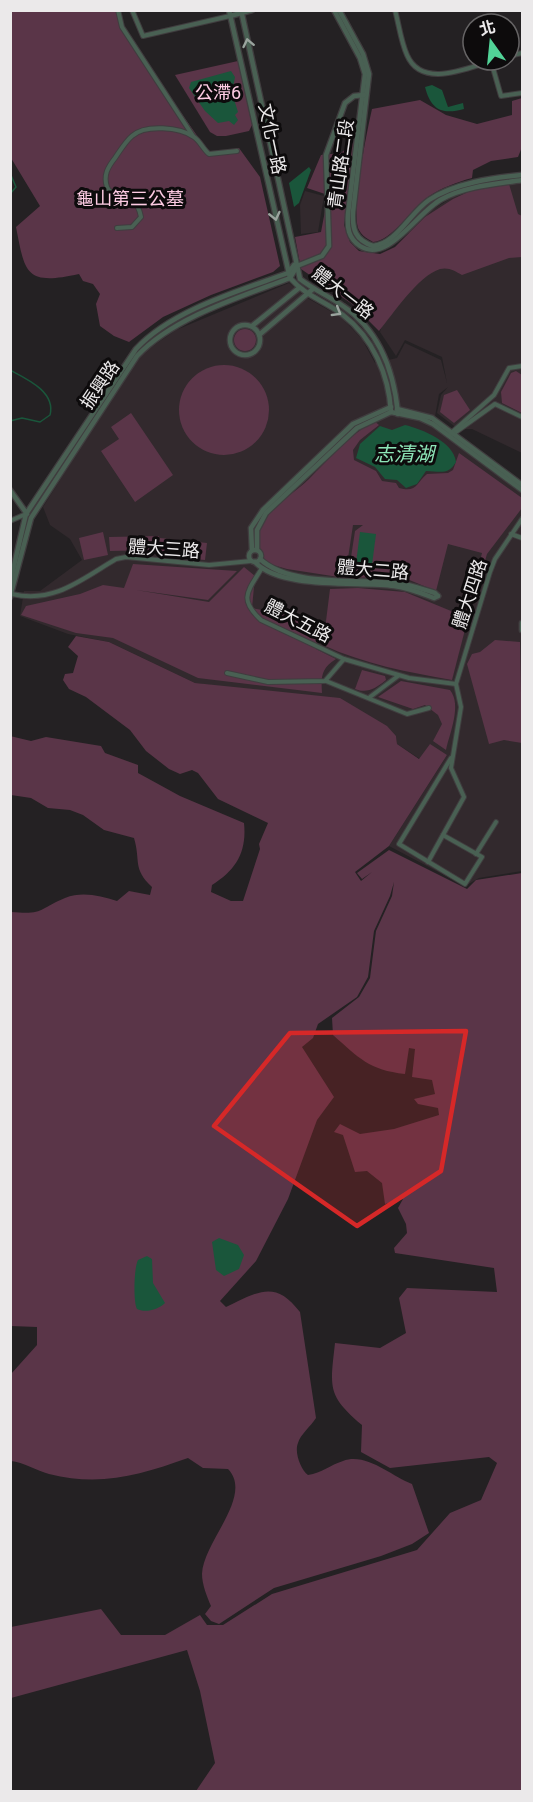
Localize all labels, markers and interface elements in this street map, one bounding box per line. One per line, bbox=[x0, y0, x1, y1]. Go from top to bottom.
north arrow bbox=[461, 12, 521, 72]
text: 北 bbox=[477, 17, 497, 39]
one-way arrow bbox=[242, 38, 255, 48]
park label: 公滯6 bbox=[195, 82, 241, 103]
street label: 文化一路 bbox=[255, 101, 290, 176]
street label: 青山路二段 bbox=[324, 118, 357, 210]
park label: 龜山第三公墓 bbox=[76, 188, 184, 209]
one-way arrow bbox=[268, 211, 281, 221]
street label: 體大一路 bbox=[308, 262, 378, 323]
one-way arrow bbox=[331, 304, 341, 316]
street label: 振興路 bbox=[76, 356, 123, 413]
water label: 志清湖 bbox=[374, 442, 437, 466]
street label: 體大三路 bbox=[127, 536, 201, 561]
street label: 體大二路 bbox=[336, 556, 410, 583]
street label: 體大四路 bbox=[448, 556, 491, 631]
street label: 體大五路 bbox=[261, 595, 335, 646]

